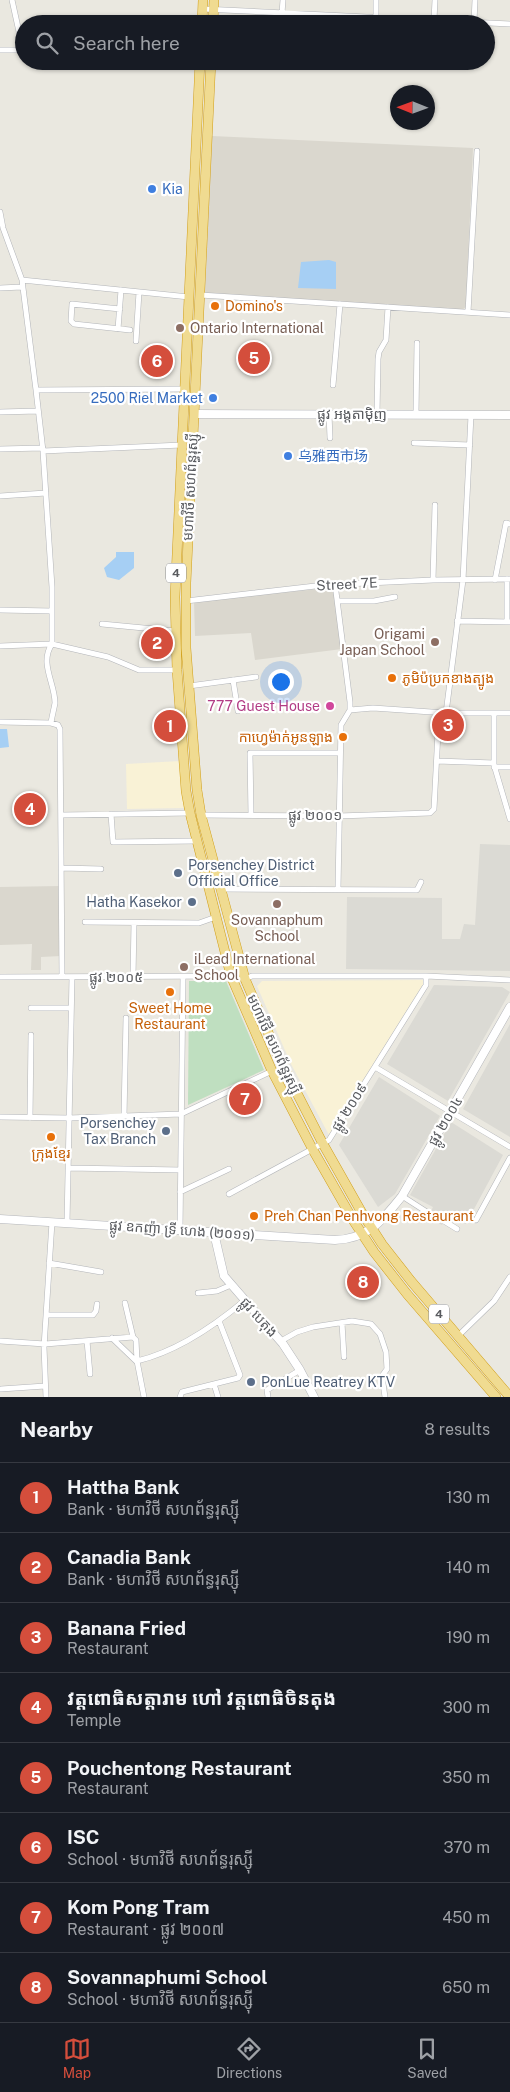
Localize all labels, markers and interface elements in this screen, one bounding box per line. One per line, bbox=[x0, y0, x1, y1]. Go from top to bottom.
search box bbox=[15, 15, 495, 70]
icon: search bbox=[33, 29, 61, 57]
text: Search here bbox=[73, 32, 180, 54]
north arrow bbox=[390, 85, 435, 130]
place label: Kia bbox=[162, 181, 183, 197]
marker: Kia bbox=[146, 183, 158, 195]
place label: Domino's bbox=[225, 298, 283, 314]
marker: Domino's bbox=[209, 300, 221, 312]
place label: Ontario International bbox=[190, 320, 324, 336]
marker: Ontario International bbox=[174, 322, 186, 334]
pin: 5 bbox=[238, 339, 270, 377]
pin: 6 bbox=[141, 342, 173, 380]
place label: 2500 Riel Market bbox=[91, 390, 203, 406]
marker: 2500 Riel Market bbox=[207, 392, 219, 404]
street label: ផ្លូវ អង្តតាម៉ិញ bbox=[317, 406, 387, 426]
street label: មហាវិថី សហព័ន្ធរុស្ស៊ី bbox=[179, 433, 204, 541]
place label: 乌雅西市场 bbox=[298, 448, 368, 464]
marker: 乌雅西市场 bbox=[282, 450, 294, 462]
road number: 4 bbox=[166, 564, 186, 582]
street label: Street 7E bbox=[316, 574, 378, 594]
pin: 2 bbox=[141, 624, 173, 662]
place label: Origami Japan School bbox=[339, 626, 425, 658]
marker: Origami Japan School bbox=[429, 636, 441, 648]
your location bbox=[268, 669, 294, 695]
place label: ភូមិប៉ប្រកខាងត្បូង bbox=[402, 670, 494, 690]
marker: ភូមិប៉ប្រកខាងត្បូង bbox=[386, 672, 398, 684]
place label: 777 Guest House bbox=[207, 698, 320, 714]
marker: 777 Guest House bbox=[324, 700, 336, 712]
pin: 3 bbox=[432, 706, 464, 744]
pin: 1 bbox=[154, 707, 186, 745]
place label: កាហ្វេម៉ាក់អូនឡាង bbox=[239, 729, 333, 746]
marker: កាហ្វេម៉ាក់អូនឡាង bbox=[337, 731, 349, 743]
pin: 4 bbox=[14, 790, 46, 828]
street label: ផ្លូវ ២០០១ bbox=[288, 807, 342, 827]
place label: Porsenchey District Official Office bbox=[188, 857, 315, 889]
marker: Porsenchey District Official Office bbox=[172, 867, 184, 879]
place label: Hatha Kasekor bbox=[86, 894, 182, 910]
marker: Hatha Kasekor bbox=[186, 896, 198, 908]
marker: Sovannaphum School bbox=[271, 898, 283, 910]
place label: Sovannaphum School bbox=[231, 912, 323, 944]
place label: iLead International School bbox=[194, 951, 315, 983]
marker: iLead International School bbox=[178, 961, 190, 973]
street label: ផ្លូវ ២០០៥ bbox=[89, 969, 143, 989]
marker: Sweet Home Restaurant bbox=[164, 986, 176, 998]
street label: មហាវិថី សហព័ន្ធរុស្ស៊ី bbox=[241, 992, 305, 1098]
place label: Sweet Home Restaurant bbox=[128, 1000, 212, 1032]
pin: 7 bbox=[229, 1080, 261, 1118]
street label: ផ្លូវ ២០០៩ bbox=[328, 1080, 374, 1136]
street label: ផ្លូវ ២០០៤ bbox=[425, 1094, 469, 1150]
place label: Porsenchey Tax Branch bbox=[80, 1115, 156, 1147]
marker: Porsenchey Tax Branch bbox=[160, 1125, 172, 1137]
marker: ក្រុងខ្មែរ bbox=[45, 1131, 57, 1143]
place label: ក្រុងខ្មែរ bbox=[32, 1145, 70, 1162]
place label: Preh Chan Penhvong Restaurant bbox=[264, 1208, 474, 1224]
marker: Preh Chan Penhvong Restaurant bbox=[248, 1210, 260, 1222]
street label: ផ្លូវ ឧកញ៉ា ទ្រី ហេង (២០១១) bbox=[108, 1217, 256, 1247]
pin: 8 bbox=[347, 1263, 379, 1301]
street label: ផ្លូវ បេតុង bbox=[234, 1294, 281, 1343]
road number: 4 bbox=[429, 1305, 449, 1324]
place label: PonLue Reatrey KTV bbox=[261, 1374, 396, 1390]
marker: PonLue Reatrey KTV bbox=[245, 1376, 257, 1388]
text: Nearby bbox=[20, 1417, 93, 1442]
text: 8 results bbox=[425, 1420, 490, 1439]
text: Hattha Bank bbox=[67, 1476, 180, 1498]
text: 1 bbox=[33, 1488, 39, 1507]
text: 130 m bbox=[446, 1488, 490, 1507]
text: Bank · មហាវិថី សហព័ន្ធរុស្ស៊ី bbox=[67, 1500, 239, 1519]
text: Canadia Bank bbox=[67, 1546, 191, 1568]
text: 2 bbox=[31, 1558, 41, 1577]
text: 140 m bbox=[446, 1558, 490, 1577]
text: Bank · មហាវិថី សហព័ន្ធរុស្ស៊ី bbox=[67, 1570, 239, 1589]
text: Banana Fried bbox=[67, 1617, 186, 1639]
text: 3 bbox=[31, 1628, 41, 1647]
text: 190 m bbox=[446, 1628, 490, 1647]
text: Restaurant bbox=[67, 1639, 149, 1658]
text: វត្តពោធិសត្តារាម ហៅ វត្តពោធិចិនតុង bbox=[67, 1687, 336, 1709]
text: 4 bbox=[31, 1698, 41, 1717]
text: 300 m bbox=[443, 1698, 490, 1717]
text: Temple bbox=[67, 1711, 121, 1730]
text: Pouchentong Restaurant bbox=[67, 1757, 292, 1779]
text: 5 bbox=[31, 1768, 41, 1787]
text: 350 m bbox=[442, 1768, 490, 1787]
text: Restaurant bbox=[67, 1779, 149, 1798]
text: ISC bbox=[67, 1826, 100, 1848]
text: 6 bbox=[31, 1838, 41, 1857]
text: 370 m bbox=[443, 1838, 490, 1857]
text: School · មហាវិថី សហព័ន្ធរុស្ស៊ី bbox=[67, 1850, 253, 1869]
text: Kom Pong Tram bbox=[67, 1896, 210, 1918]
text: 7 bbox=[31, 1908, 41, 1927]
text: 450 m bbox=[442, 1908, 490, 1927]
text: Restaurant · ផ្លូវ ២០០៧ bbox=[67, 1920, 224, 1939]
text: Sovannaphumi School bbox=[67, 1966, 268, 1988]
text: 8 bbox=[31, 1978, 41, 1997]
text: 650 m bbox=[442, 1978, 490, 1997]
text: School · មហាវិថី សហព័ន្ធរុស្ស៊ី bbox=[67, 1990, 253, 2009]
tab: Map bbox=[63, 2035, 91, 2081]
tab: Directions bbox=[216, 2035, 282, 2081]
tab: Saved bbox=[407, 2035, 447, 2081]

